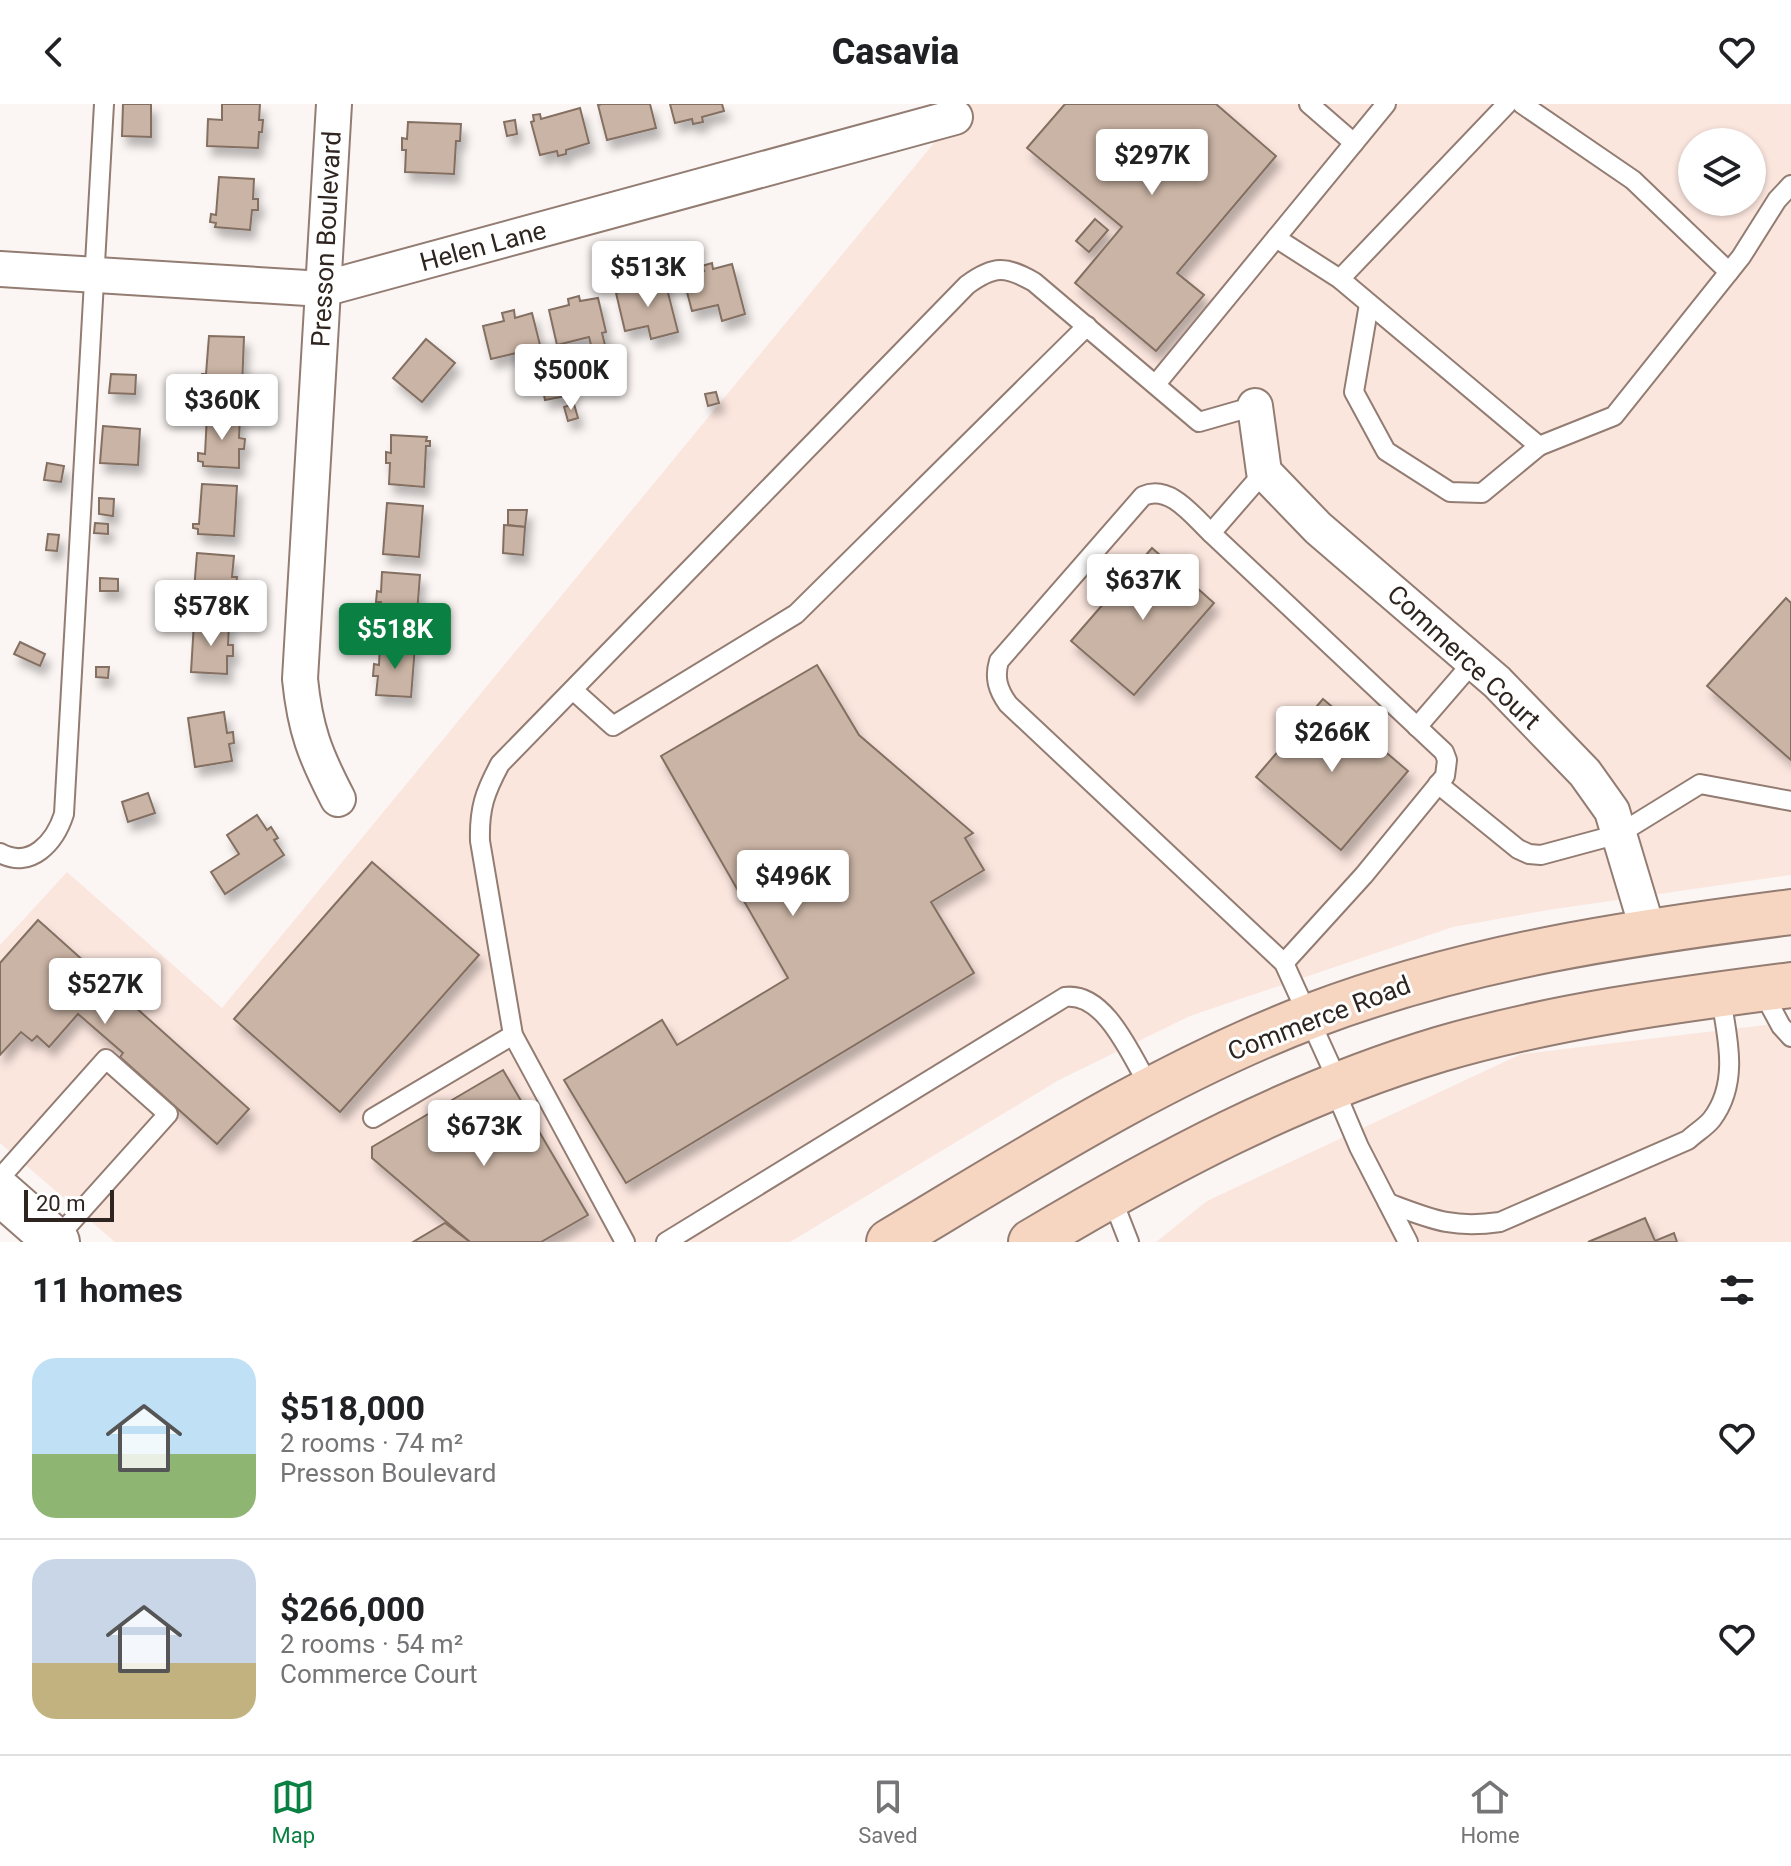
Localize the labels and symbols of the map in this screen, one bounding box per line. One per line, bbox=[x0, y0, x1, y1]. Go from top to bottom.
pin: $297K bbox=[1096, 129, 1208, 197]
street label: Presson Boulevard bbox=[305, 130, 347, 348]
street label: Helen Lane bbox=[417, 215, 549, 277]
pin: $513K bbox=[592, 241, 704, 309]
pin: $500K bbox=[515, 344, 627, 412]
pin: $360K bbox=[166, 374, 278, 442]
pin: $637K bbox=[1087, 554, 1199, 622]
street label: Commerce Court bbox=[1382, 579, 1546, 735]
pin: $578K bbox=[155, 580, 267, 648]
pin: $518K bbox=[339, 603, 451, 671]
pin: $266K bbox=[1276, 706, 1388, 774]
pin: $496K bbox=[737, 850, 849, 918]
pin: $527K bbox=[49, 958, 161, 1026]
street label: Commerce Road bbox=[1223, 969, 1415, 1067]
pin: $673K bbox=[428, 1100, 540, 1168]
scale bar bbox=[24, 1186, 114, 1222]

